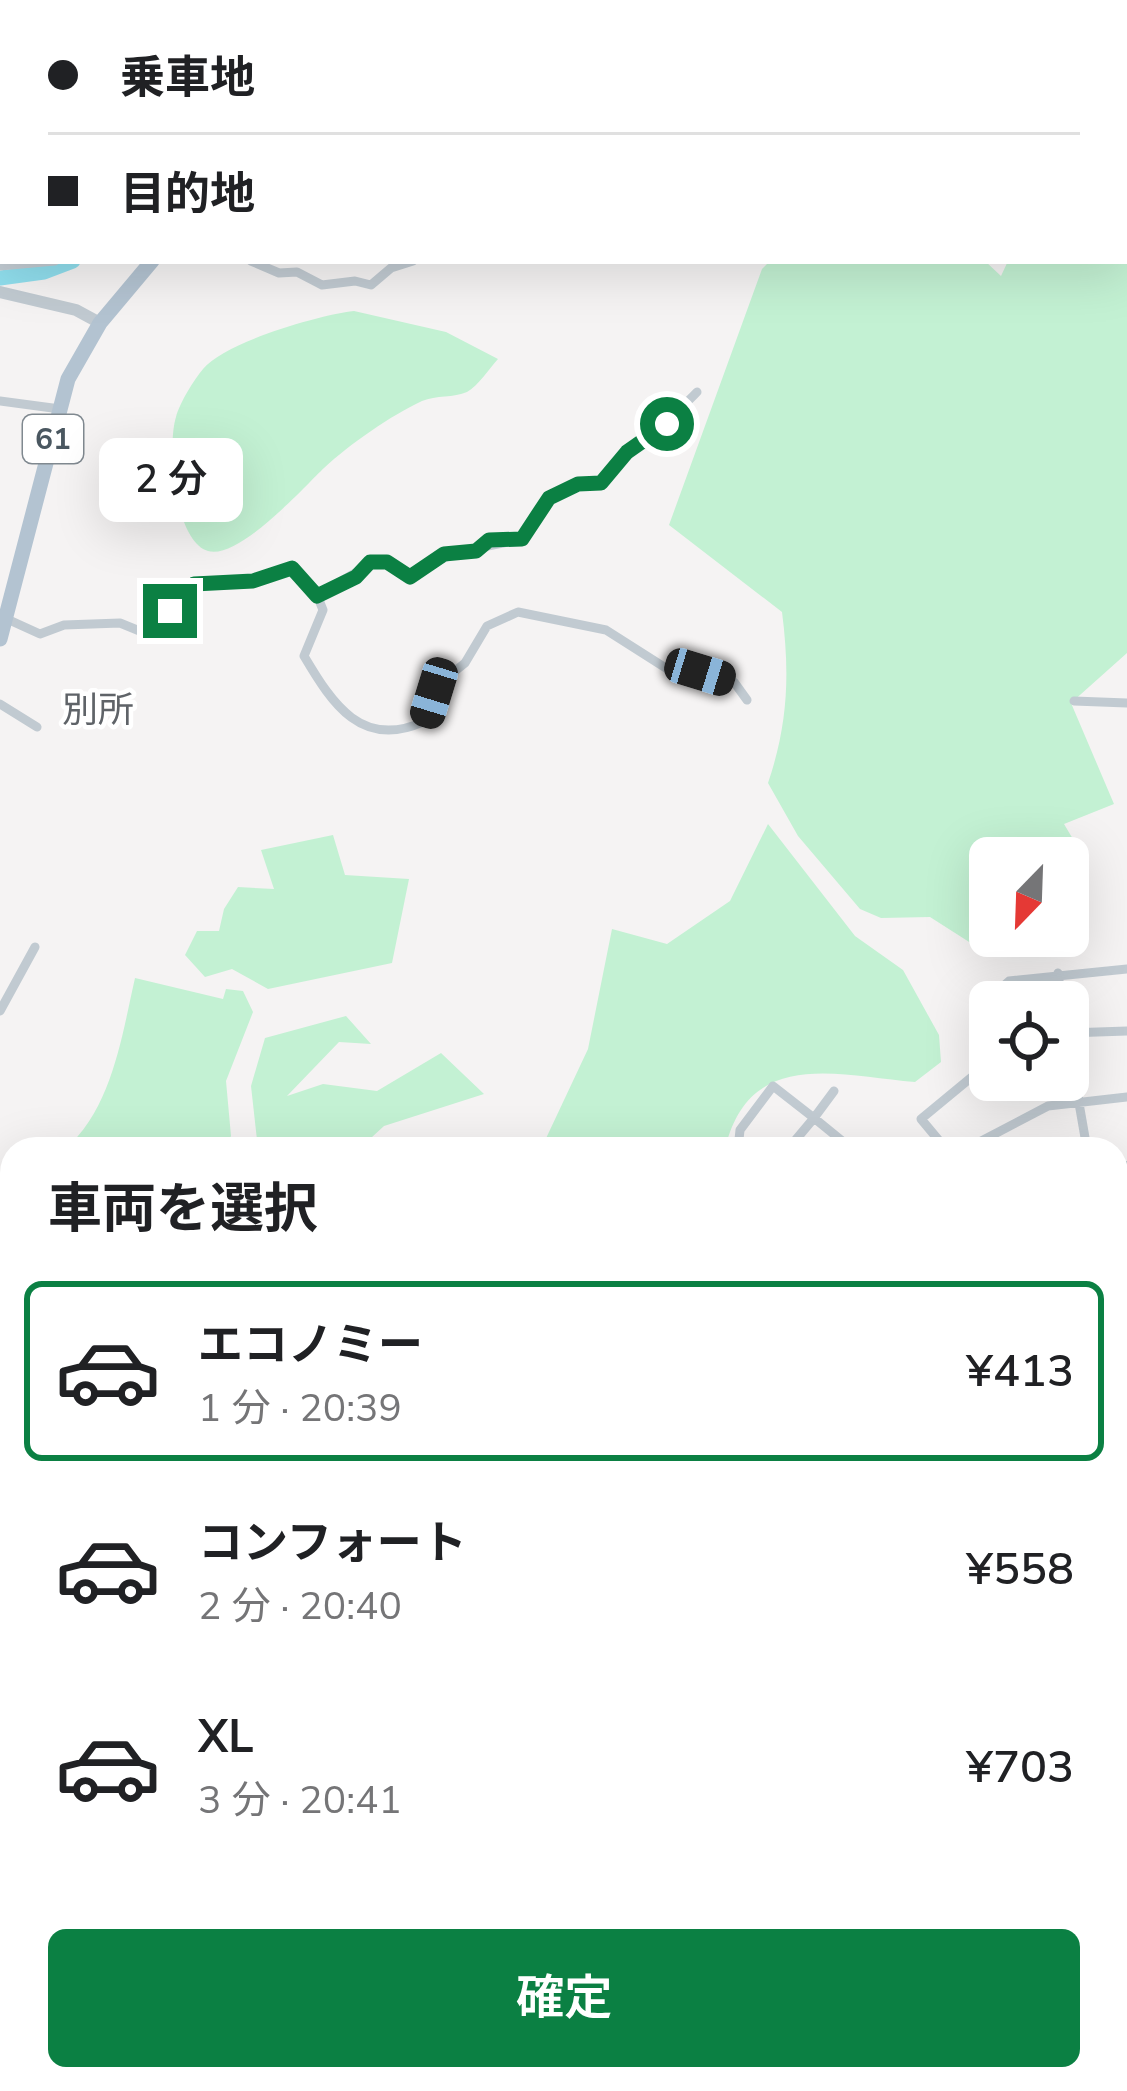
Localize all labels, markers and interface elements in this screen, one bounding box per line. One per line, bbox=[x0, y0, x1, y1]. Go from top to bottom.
text: 乗車地 bbox=[120, 48, 255, 109]
text: 目的地 bbox=[120, 164, 255, 225]
route start bbox=[640, 397, 694, 451]
road number: 61 bbox=[23, 415, 83, 463]
callout: 2 分 bbox=[98, 437, 242, 521]
text: 2 分 bbox=[135, 453, 207, 506]
route end bbox=[143, 584, 197, 638]
car bbox=[660, 644, 740, 700]
car bbox=[406, 653, 462, 733]
district label: 別所 bbox=[62, 686, 134, 735]
north arrow bbox=[969, 837, 1089, 957]
map controls bbox=[969, 837, 1089, 1101]
button: locate bbox=[969, 981, 1089, 1101]
text: 車両を選択 bbox=[48, 1172, 318, 1246]
text: エコノミー bbox=[198, 1315, 423, 1376]
icon: car bbox=[54, 1317, 162, 1425]
text: ¥413 bbox=[966, 1341, 1074, 1402]
text: 1 分 · 20:39 bbox=[198, 1382, 402, 1435]
text: コンフォート bbox=[198, 1513, 467, 1574]
icon: car bbox=[54, 1515, 162, 1623]
text: ¥558 bbox=[966, 1539, 1074, 1600]
text: 2 分 · 20:40 bbox=[198, 1580, 402, 1633]
text: XL bbox=[198, 1707, 254, 1768]
icon: car bbox=[54, 1713, 162, 1821]
text: ¥703 bbox=[966, 1737, 1074, 1798]
text: 3 分 · 20:41 bbox=[198, 1774, 402, 1827]
button: 確定 bbox=[48, 1929, 1080, 2067]

